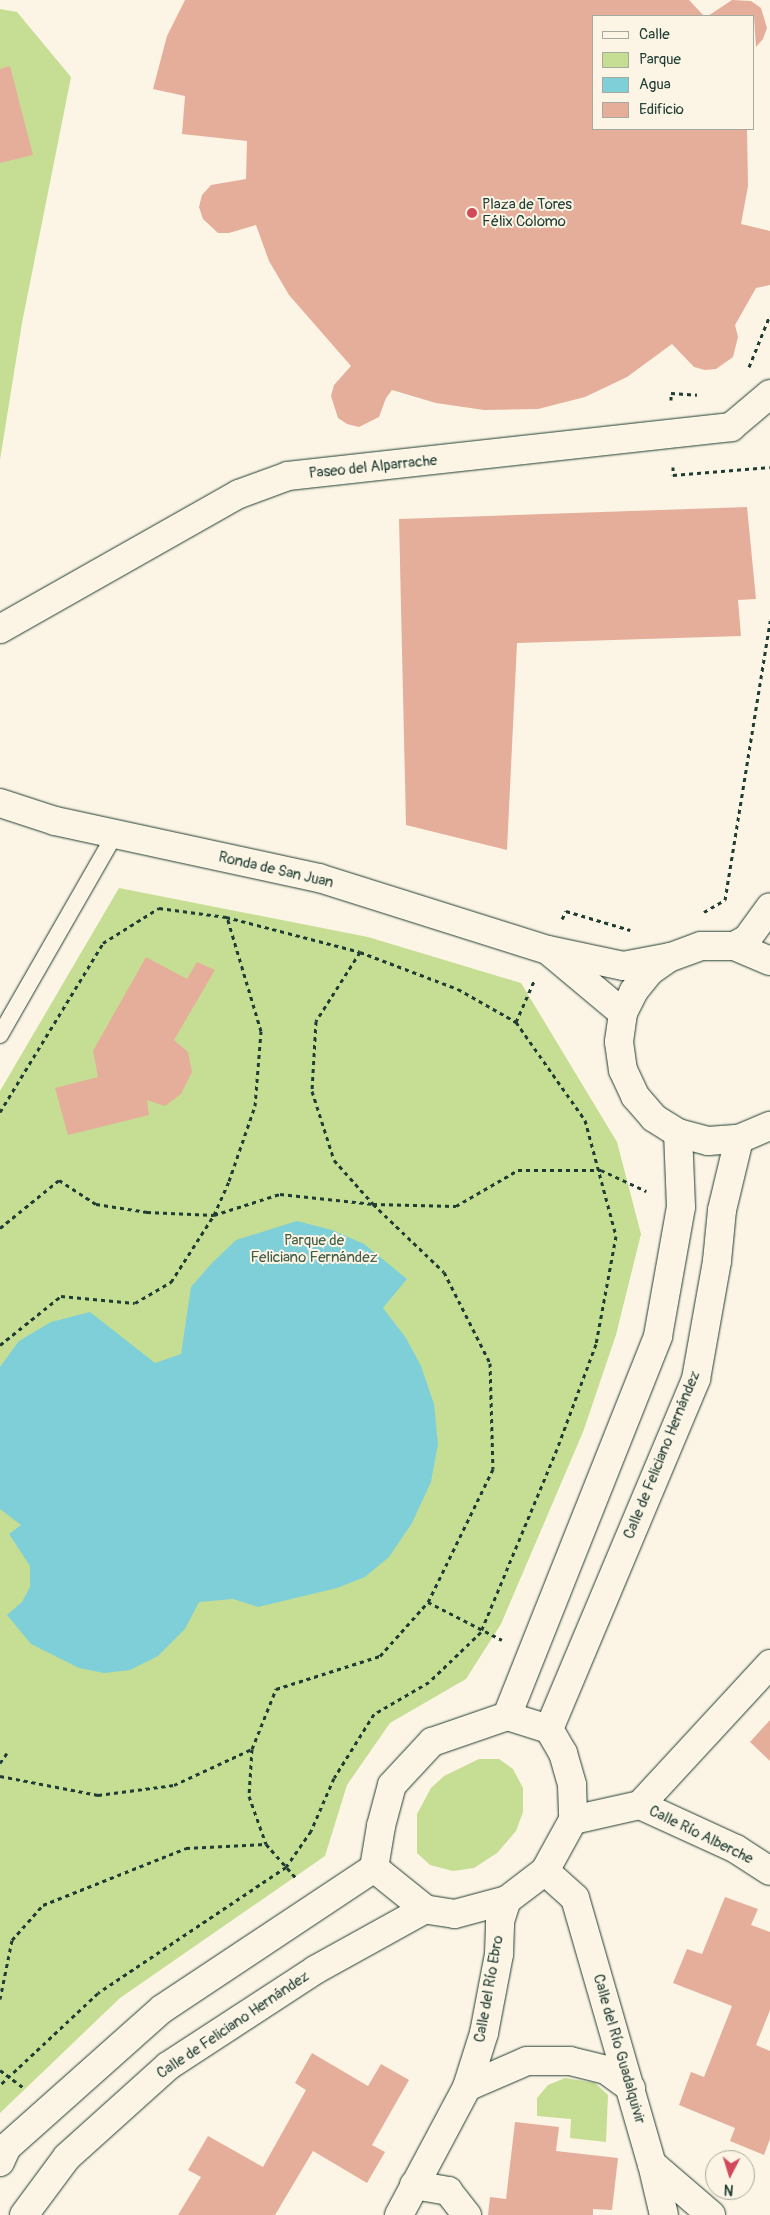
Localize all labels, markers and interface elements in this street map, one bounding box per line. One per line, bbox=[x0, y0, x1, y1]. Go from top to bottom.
legend bbox=[592, 15, 755, 130]
text: Calle bbox=[639, 25, 670, 44]
text: Parque bbox=[639, 50, 681, 69]
text: Agua bbox=[639, 75, 671, 94]
text: Edificio bbox=[639, 100, 684, 119]
place label: Plaza de Tores Félix Colomo bbox=[482, 195, 572, 230]
marker: Plaza de Tores Félix Colomo bbox=[466, 207, 478, 219]
street label: Paseo del Alparrache bbox=[308, 451, 438, 483]
street label: Ronda de San Juan bbox=[217, 848, 335, 892]
park label: Parque de Feliciano Fernández bbox=[250, 1231, 378, 1266]
street label: Calle de Feliciano Hernández bbox=[620, 1368, 704, 1542]
street label: Calle Río Alberche bbox=[646, 1802, 756, 1868]
street label: Calle del Río Ebro bbox=[471, 1934, 507, 2044]
street label: Calle de Feliciano Hernández bbox=[154, 1967, 312, 2083]
street label: Calle del Río Guadalquivir bbox=[589, 1972, 649, 2126]
north arrow bbox=[705, 2150, 755, 2200]
text: N bbox=[723, 2181, 734, 2198]

